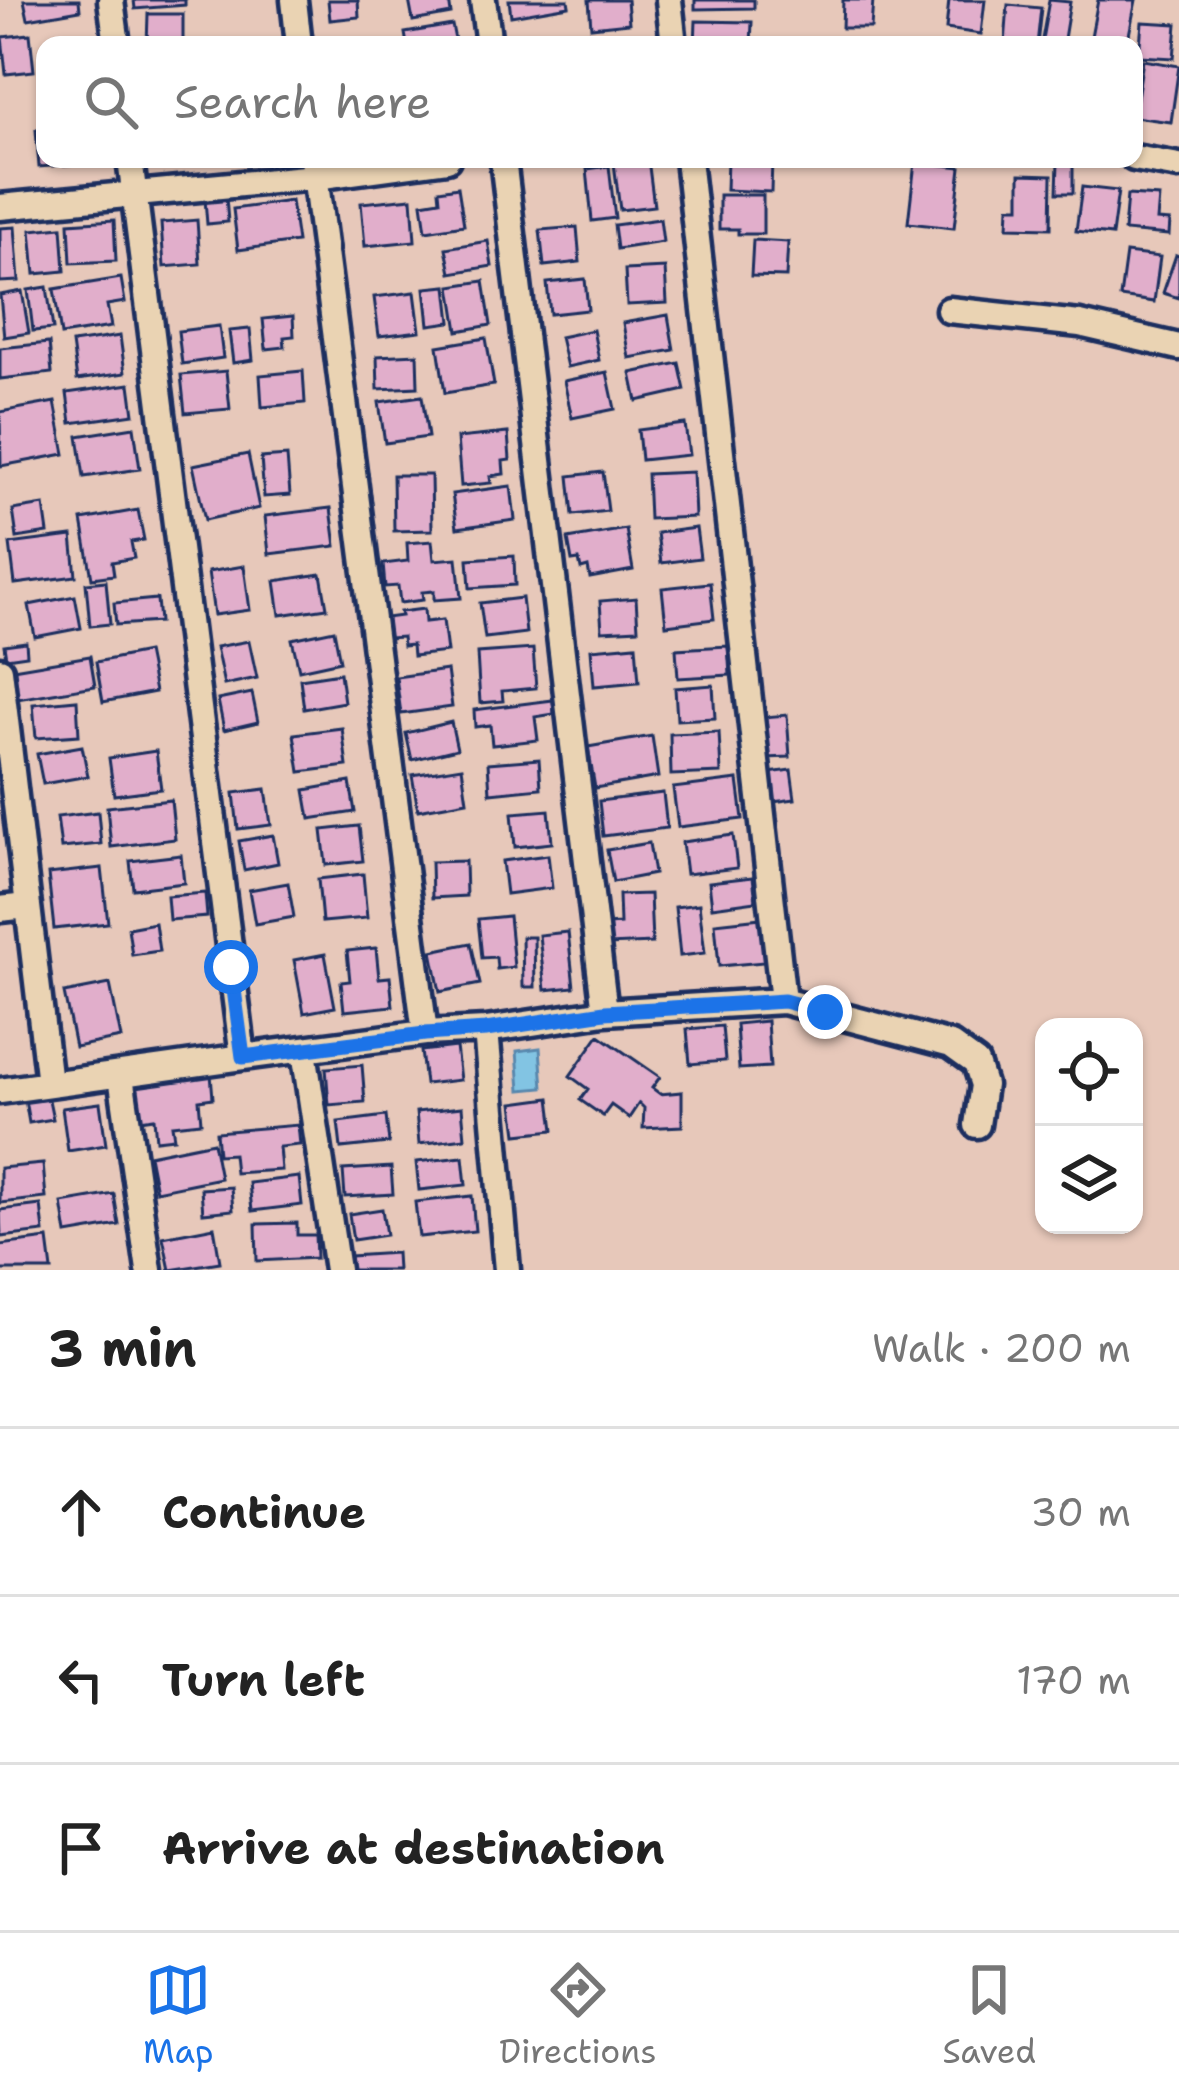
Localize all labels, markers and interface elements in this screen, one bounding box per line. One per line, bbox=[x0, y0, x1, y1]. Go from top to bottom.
search box bbox=[36, 36, 1143, 168]
icon: search bbox=[78, 69, 144, 135]
text: Search here bbox=[174, 72, 431, 132]
route start bbox=[204, 940, 258, 994]
route end bbox=[798, 985, 852, 1039]
map controls bbox=[1035, 1018, 1143, 1234]
button: locate bbox=[1035, 1018, 1143, 1126]
button: layers bbox=[1035, 1126, 1143, 1234]
text: 3 min bbox=[48, 1314, 197, 1382]
text: Walk · 200 m bbox=[872, 1322, 1131, 1374]
icon: ahead bbox=[48, 1479, 114, 1545]
text: Continue bbox=[162, 1482, 366, 1542]
text: 30 m bbox=[1030, 1486, 1131, 1538]
icon: left bbox=[48, 1647, 114, 1713]
text: Turn left bbox=[162, 1650, 365, 1710]
text: 170 m bbox=[1016, 1654, 1131, 1706]
icon: arrive bbox=[48, 1815, 114, 1881]
text: Arrive at destination bbox=[162, 1818, 665, 1878]
tab: Map bbox=[143, 1957, 214, 2074]
tab: Directions bbox=[499, 1957, 657, 2074]
tab: Saved bbox=[942, 1957, 1036, 2074]

